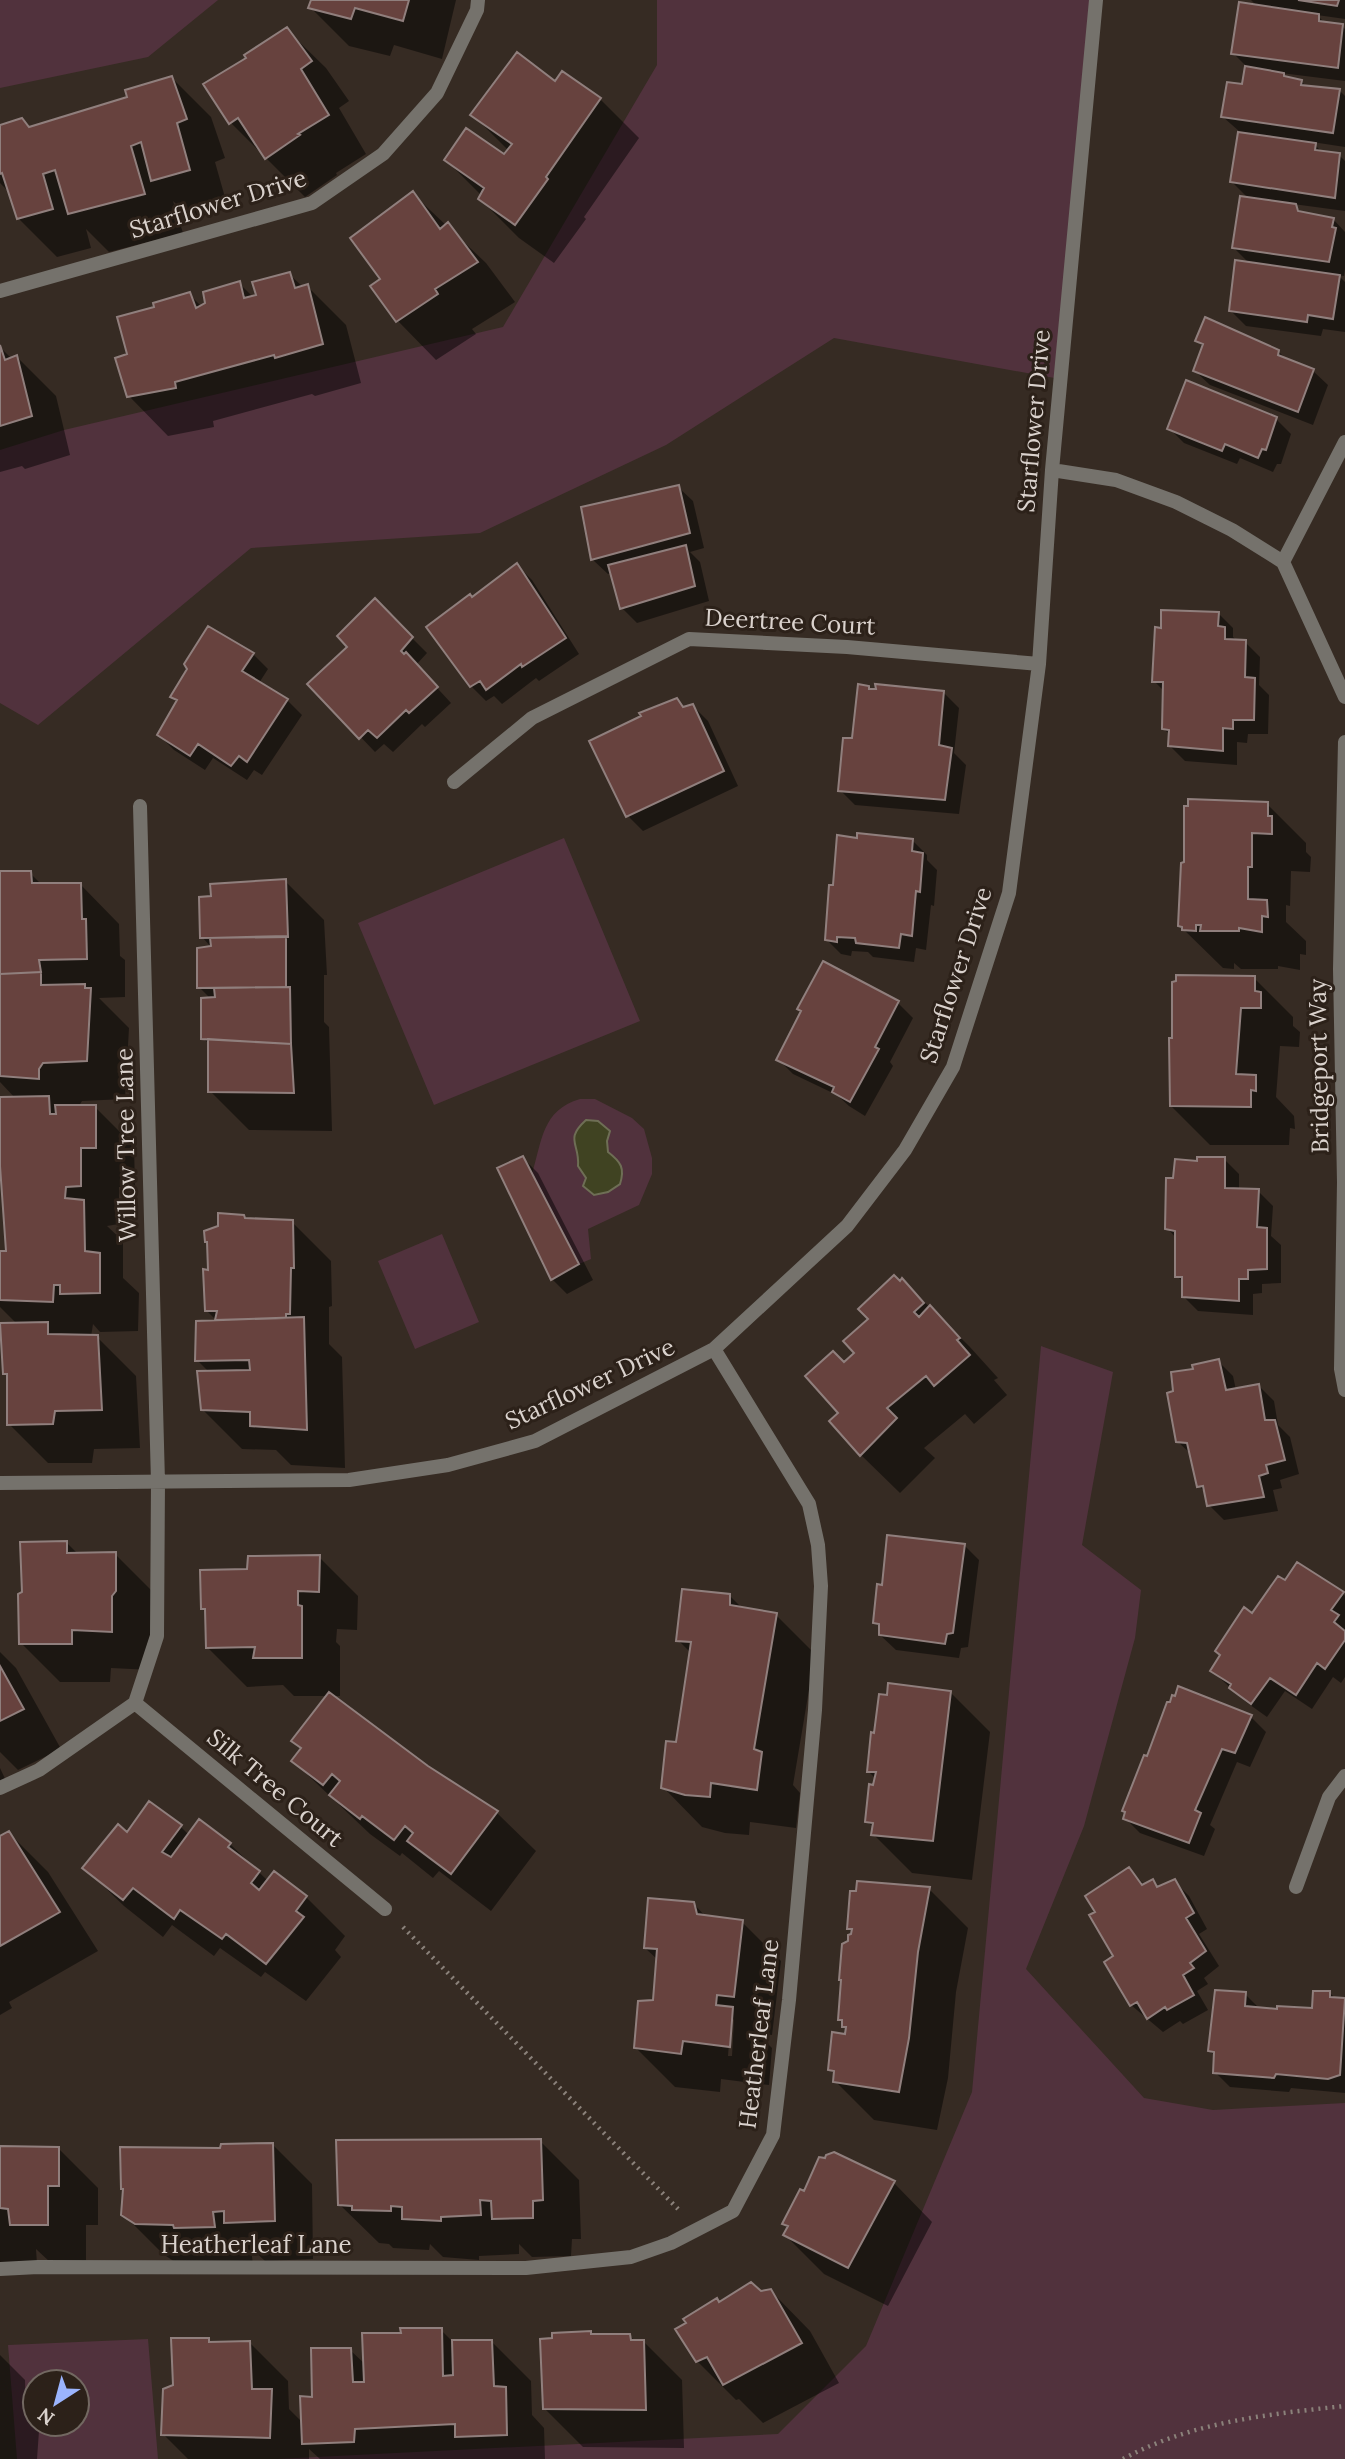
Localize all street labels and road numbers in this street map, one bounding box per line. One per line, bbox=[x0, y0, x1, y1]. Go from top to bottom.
street label: Starflower Drive bbox=[126, 162, 310, 245]
street label: Starflower Drive bbox=[1010, 328, 1057, 514]
street label: Deertree Court bbox=[704, 602, 877, 641]
street label: Starflower Drive bbox=[912, 883, 999, 1067]
street label: Bridgeport Way bbox=[1301, 978, 1336, 1154]
street label: Willow Tree Lane bbox=[108, 1048, 143, 1242]
street label: Starflower Drive bbox=[500, 1331, 679, 1436]
street label: Silk Tree Court bbox=[201, 1722, 350, 1854]
street label: Heatherleaf Lane bbox=[731, 1937, 786, 2131]
street label: Heatherleaf Lane bbox=[161, 2229, 352, 2260]

